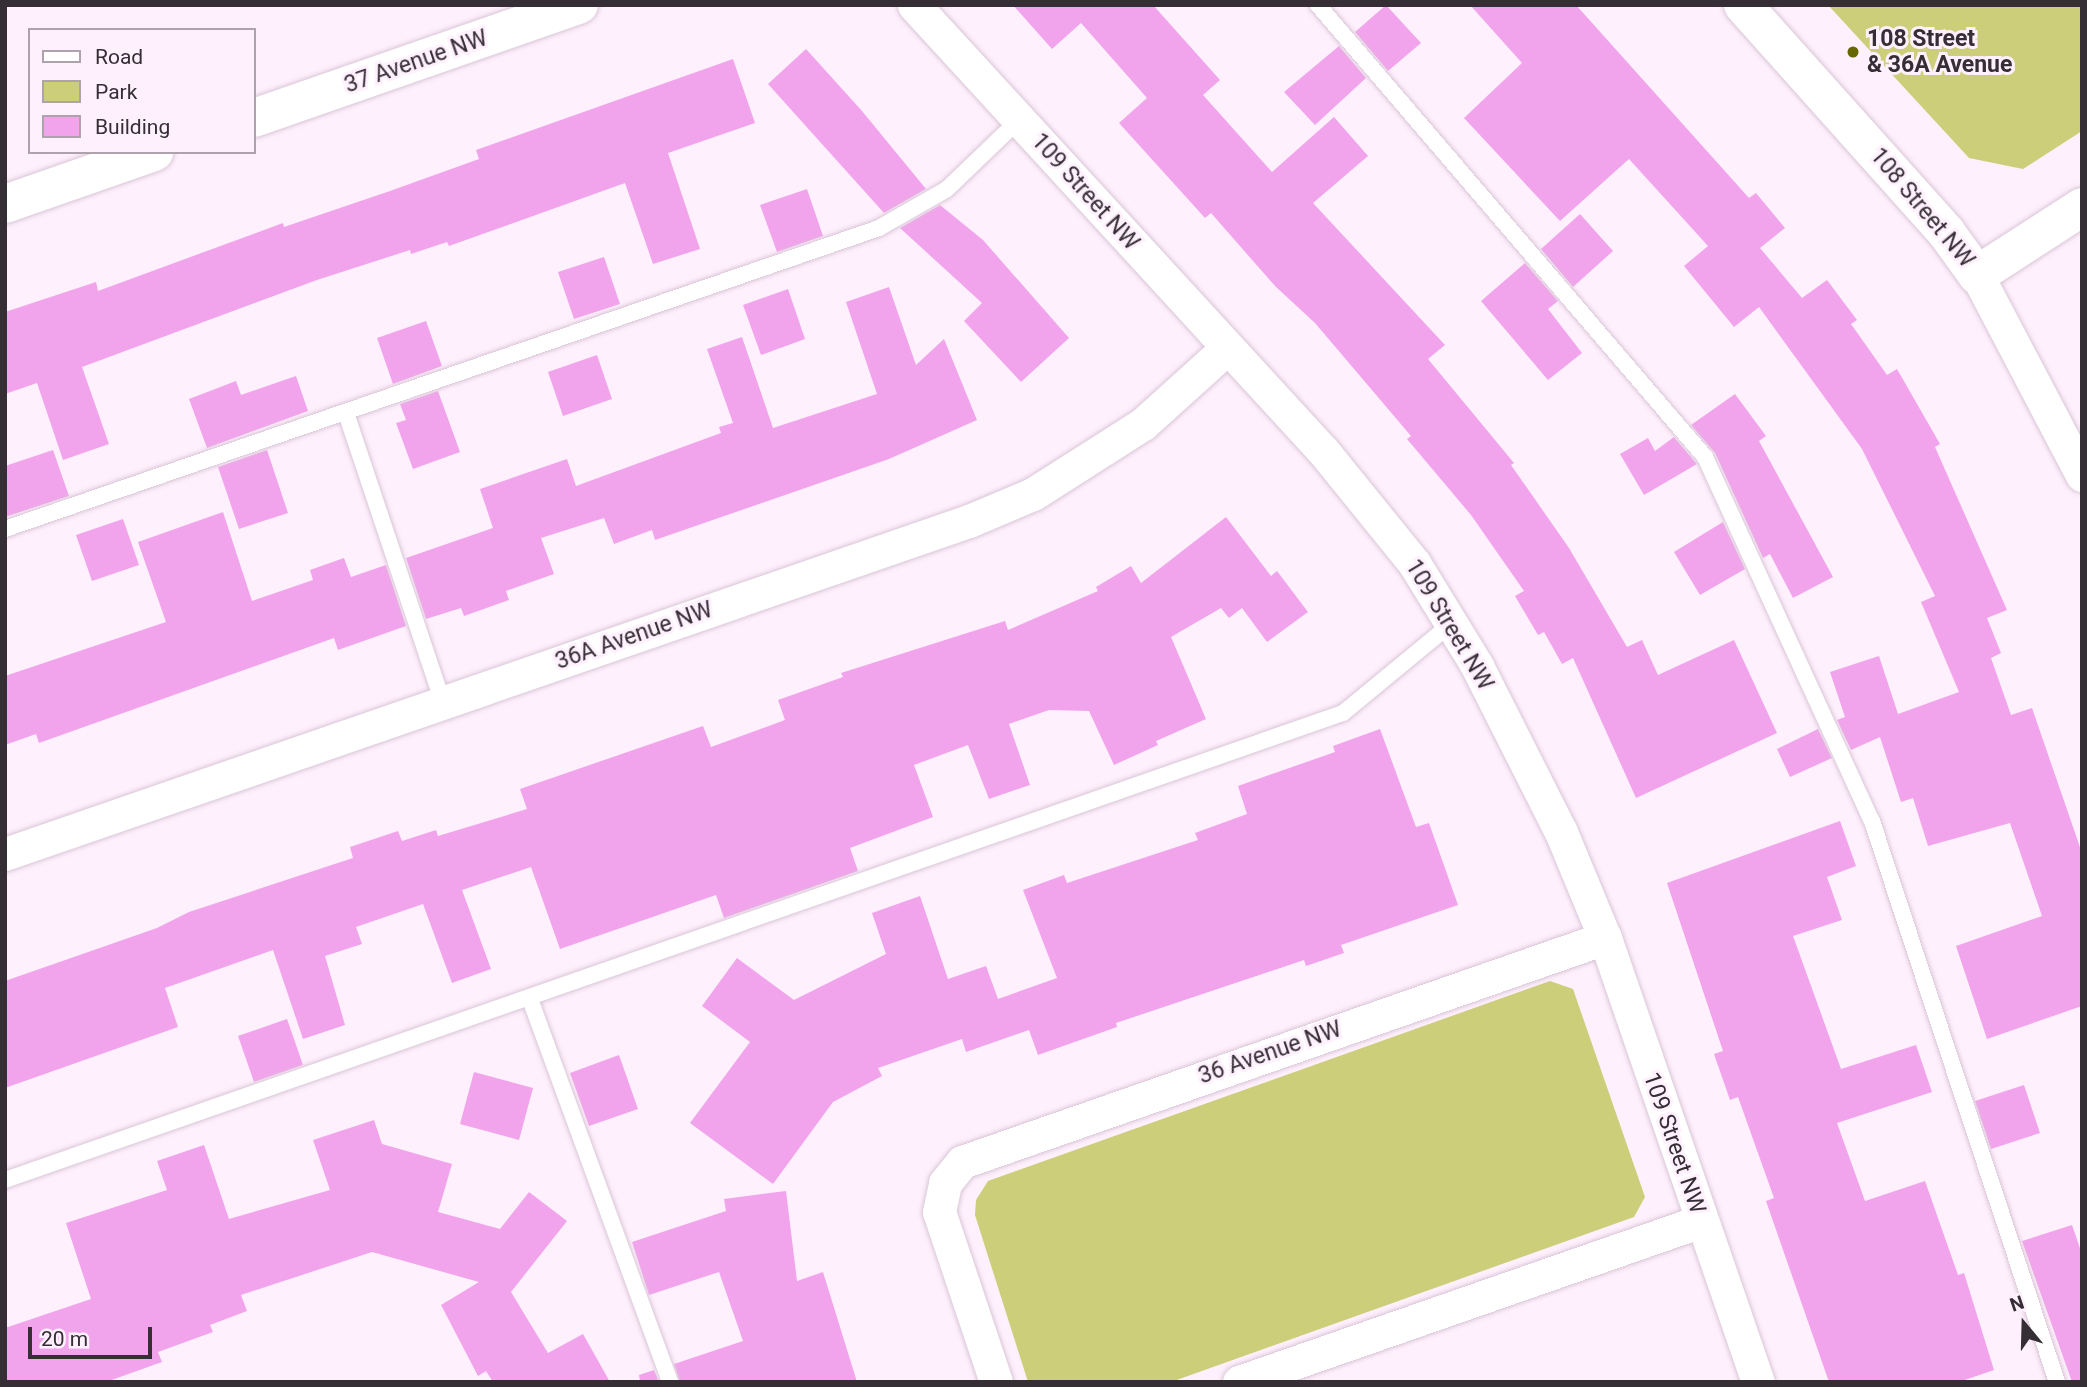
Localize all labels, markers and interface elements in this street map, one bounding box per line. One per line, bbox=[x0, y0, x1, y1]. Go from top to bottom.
street label: 37 Avenue NW bbox=[341, 25, 491, 99]
place label: 108 Street & 36A Avenue bbox=[1867, 25, 2012, 79]
legend bbox=[28, 28, 256, 154]
marker: 108 Street & 36A Avenue bbox=[1845, 44, 1861, 60]
text: Road bbox=[95, 45, 143, 69]
text: Park bbox=[95, 80, 137, 104]
text: Building bbox=[95, 115, 170, 139]
street label: 109 Street NW bbox=[1025, 128, 1145, 256]
street label: 108 Street NW bbox=[1864, 143, 1980, 273]
street label: 109 Street NW bbox=[1399, 555, 1499, 695]
street label: 36A Avenue NW bbox=[552, 596, 716, 676]
street label: 36 Avenue NW bbox=[1195, 1016, 1345, 1090]
street label: 109 Street NW bbox=[1637, 1069, 1711, 1217]
north arrow bbox=[1989, 1289, 2059, 1359]
text: N bbox=[2007, 1291, 2027, 1317]
scale bar bbox=[32, 1314, 156, 1358]
text: 20 m bbox=[41, 1327, 88, 1351]

